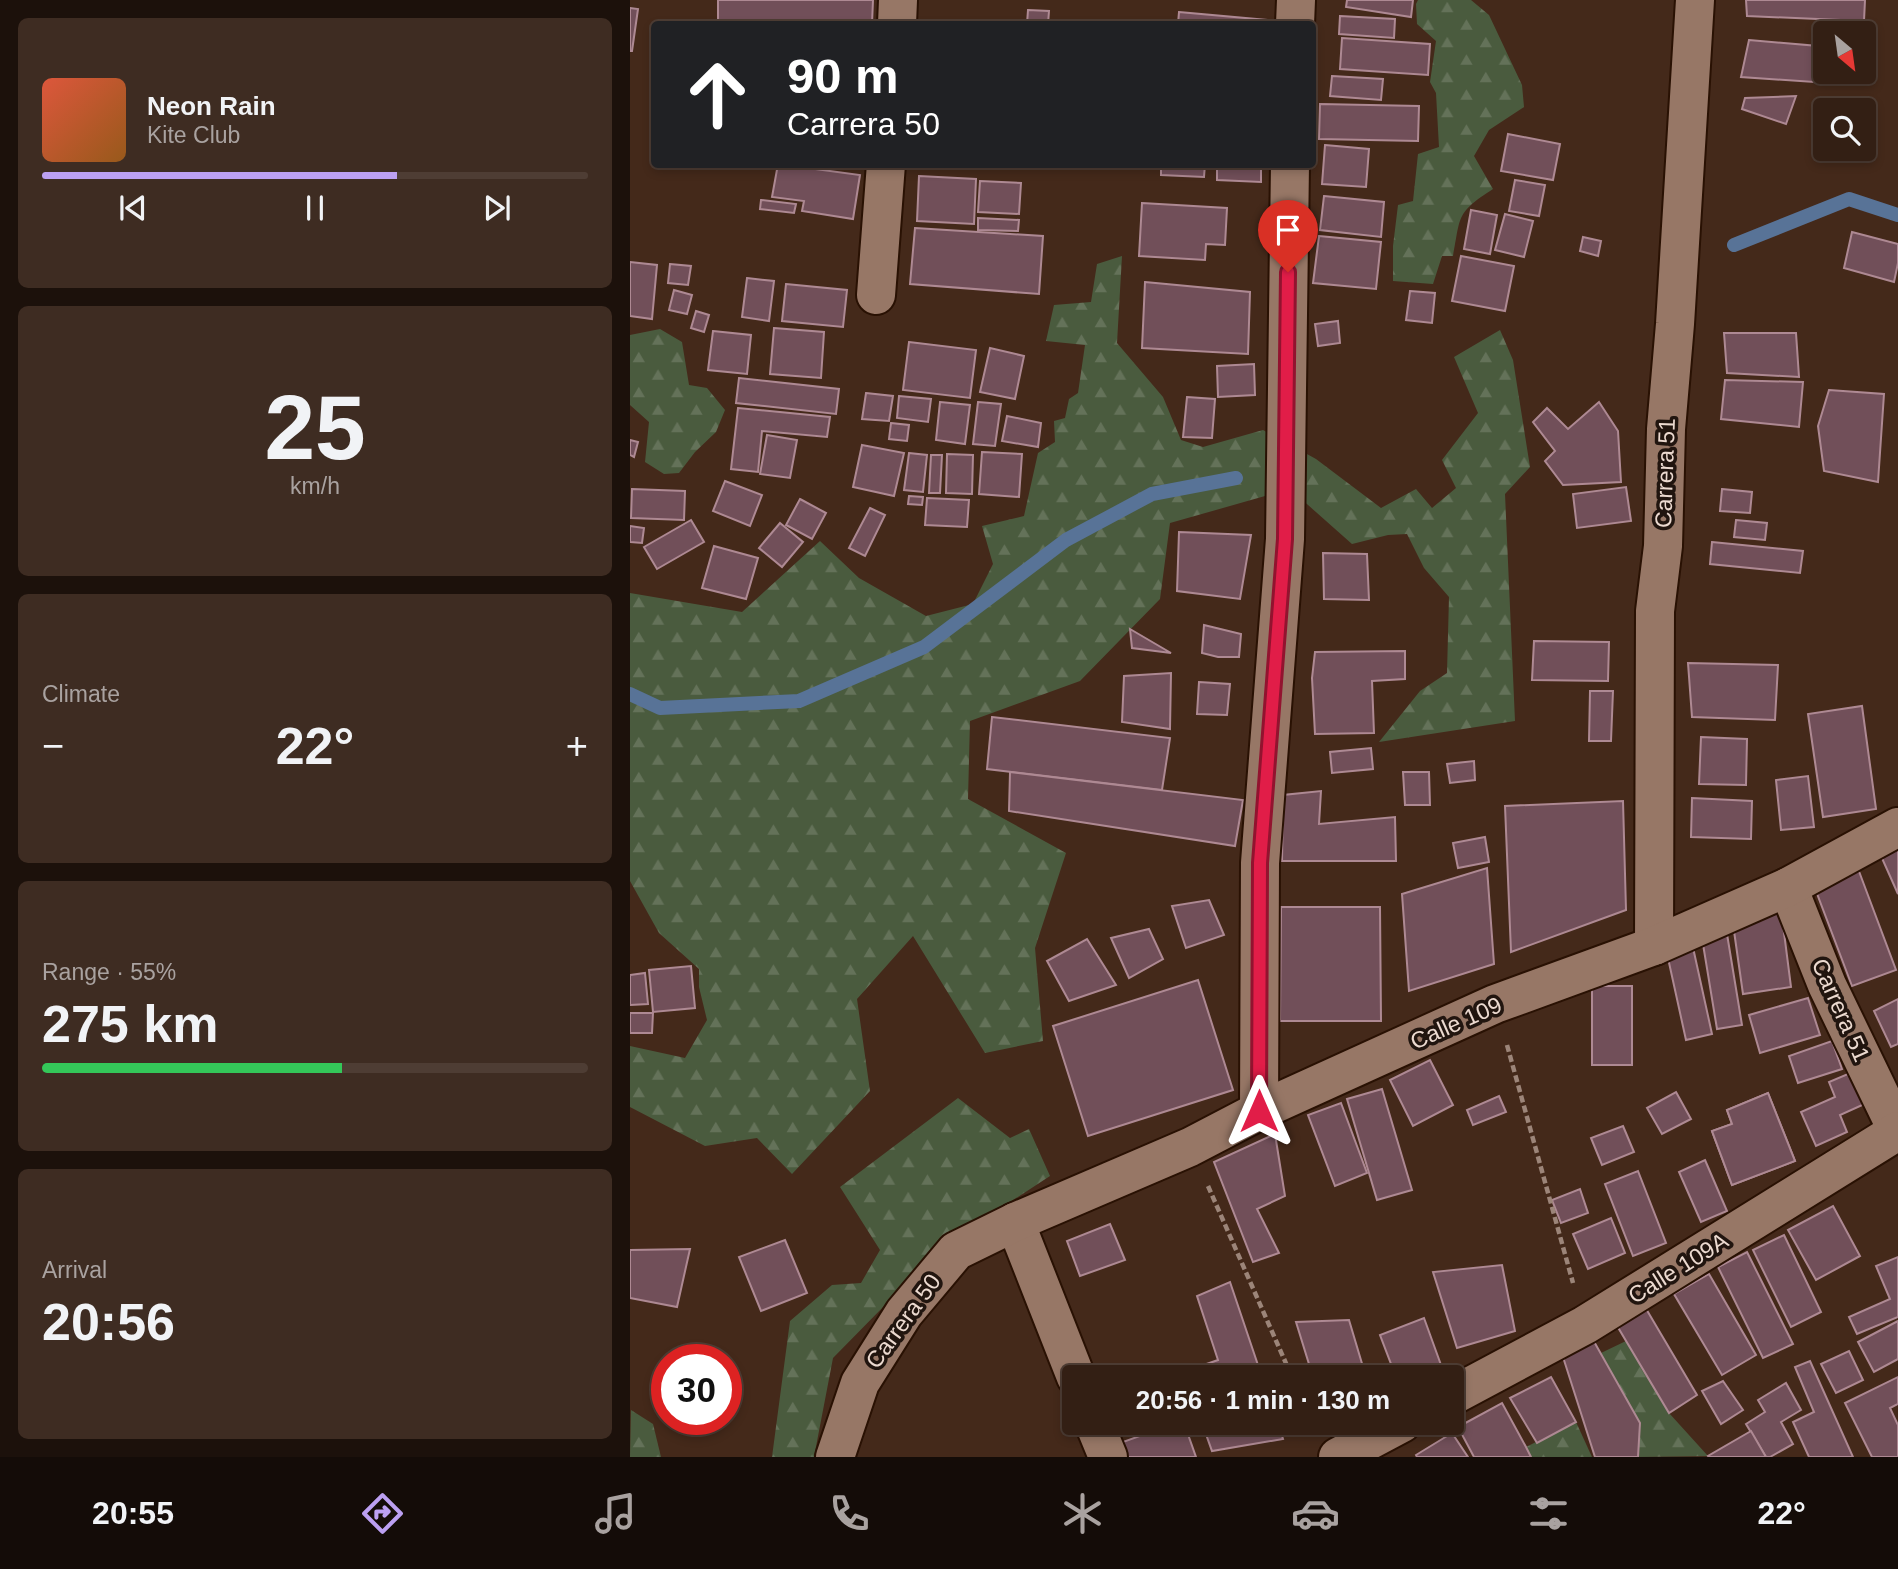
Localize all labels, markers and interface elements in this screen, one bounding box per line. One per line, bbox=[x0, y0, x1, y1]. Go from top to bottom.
north arrow bbox=[1813, 21, 1876, 84]
map controls bbox=[1813, 21, 1876, 161]
icon: ahead bbox=[672, 49, 763, 140]
text: 90 m bbox=[787, 49, 899, 103]
text: Neon Rain bbox=[147, 91, 276, 121]
button: search bbox=[1813, 98, 1876, 161]
text: Carrera 50 bbox=[787, 106, 940, 142]
text: Kite Club bbox=[147, 122, 240, 148]
icon: previous bbox=[114, 189, 152, 227]
icon: pause bbox=[296, 189, 334, 227]
icon: next bbox=[478, 189, 516, 227]
pin bbox=[1258, 200, 1318, 272]
icon: arrive bbox=[1269, 211, 1307, 249]
text: 25 bbox=[264, 377, 366, 478]
street label: Carrera 51 bbox=[1650, 418, 1680, 528]
text: km/h bbox=[290, 473, 340, 499]
text: Climate bbox=[42, 681, 120, 707]
text: 22° bbox=[276, 717, 354, 775]
text: − bbox=[42, 725, 64, 767]
text: + bbox=[566, 725, 588, 767]
street label: Carrera 51 bbox=[1807, 954, 1875, 1066]
text: Range · 55% bbox=[42, 959, 176, 985]
street label: Calle 109 bbox=[1406, 991, 1506, 1055]
text: 275 km bbox=[42, 995, 218, 1053]
position arrow bbox=[1222, 1074, 1296, 1148]
street label: Calle 109A bbox=[1623, 1227, 1733, 1309]
text: Arrival bbox=[42, 1257, 107, 1283]
street label: Carrera 50 bbox=[860, 1269, 946, 1373]
text: 20:56 bbox=[42, 1293, 175, 1351]
speed limit sign: 30 bbox=[651, 1344, 742, 1435]
text: 20:56 · 1 min · 130 m bbox=[1136, 1385, 1390, 1415]
icon: directions bbox=[358, 1489, 407, 1538]
icon: music bbox=[591, 1489, 640, 1538]
icon: phone bbox=[825, 1489, 874, 1538]
icon: climate bbox=[1058, 1489, 1107, 1538]
icon: car bbox=[1291, 1489, 1340, 1538]
icon: filters bbox=[1524, 1489, 1573, 1538]
text: 20:55 bbox=[92, 1495, 174, 1531]
text: 22° bbox=[1757, 1495, 1806, 1531]

